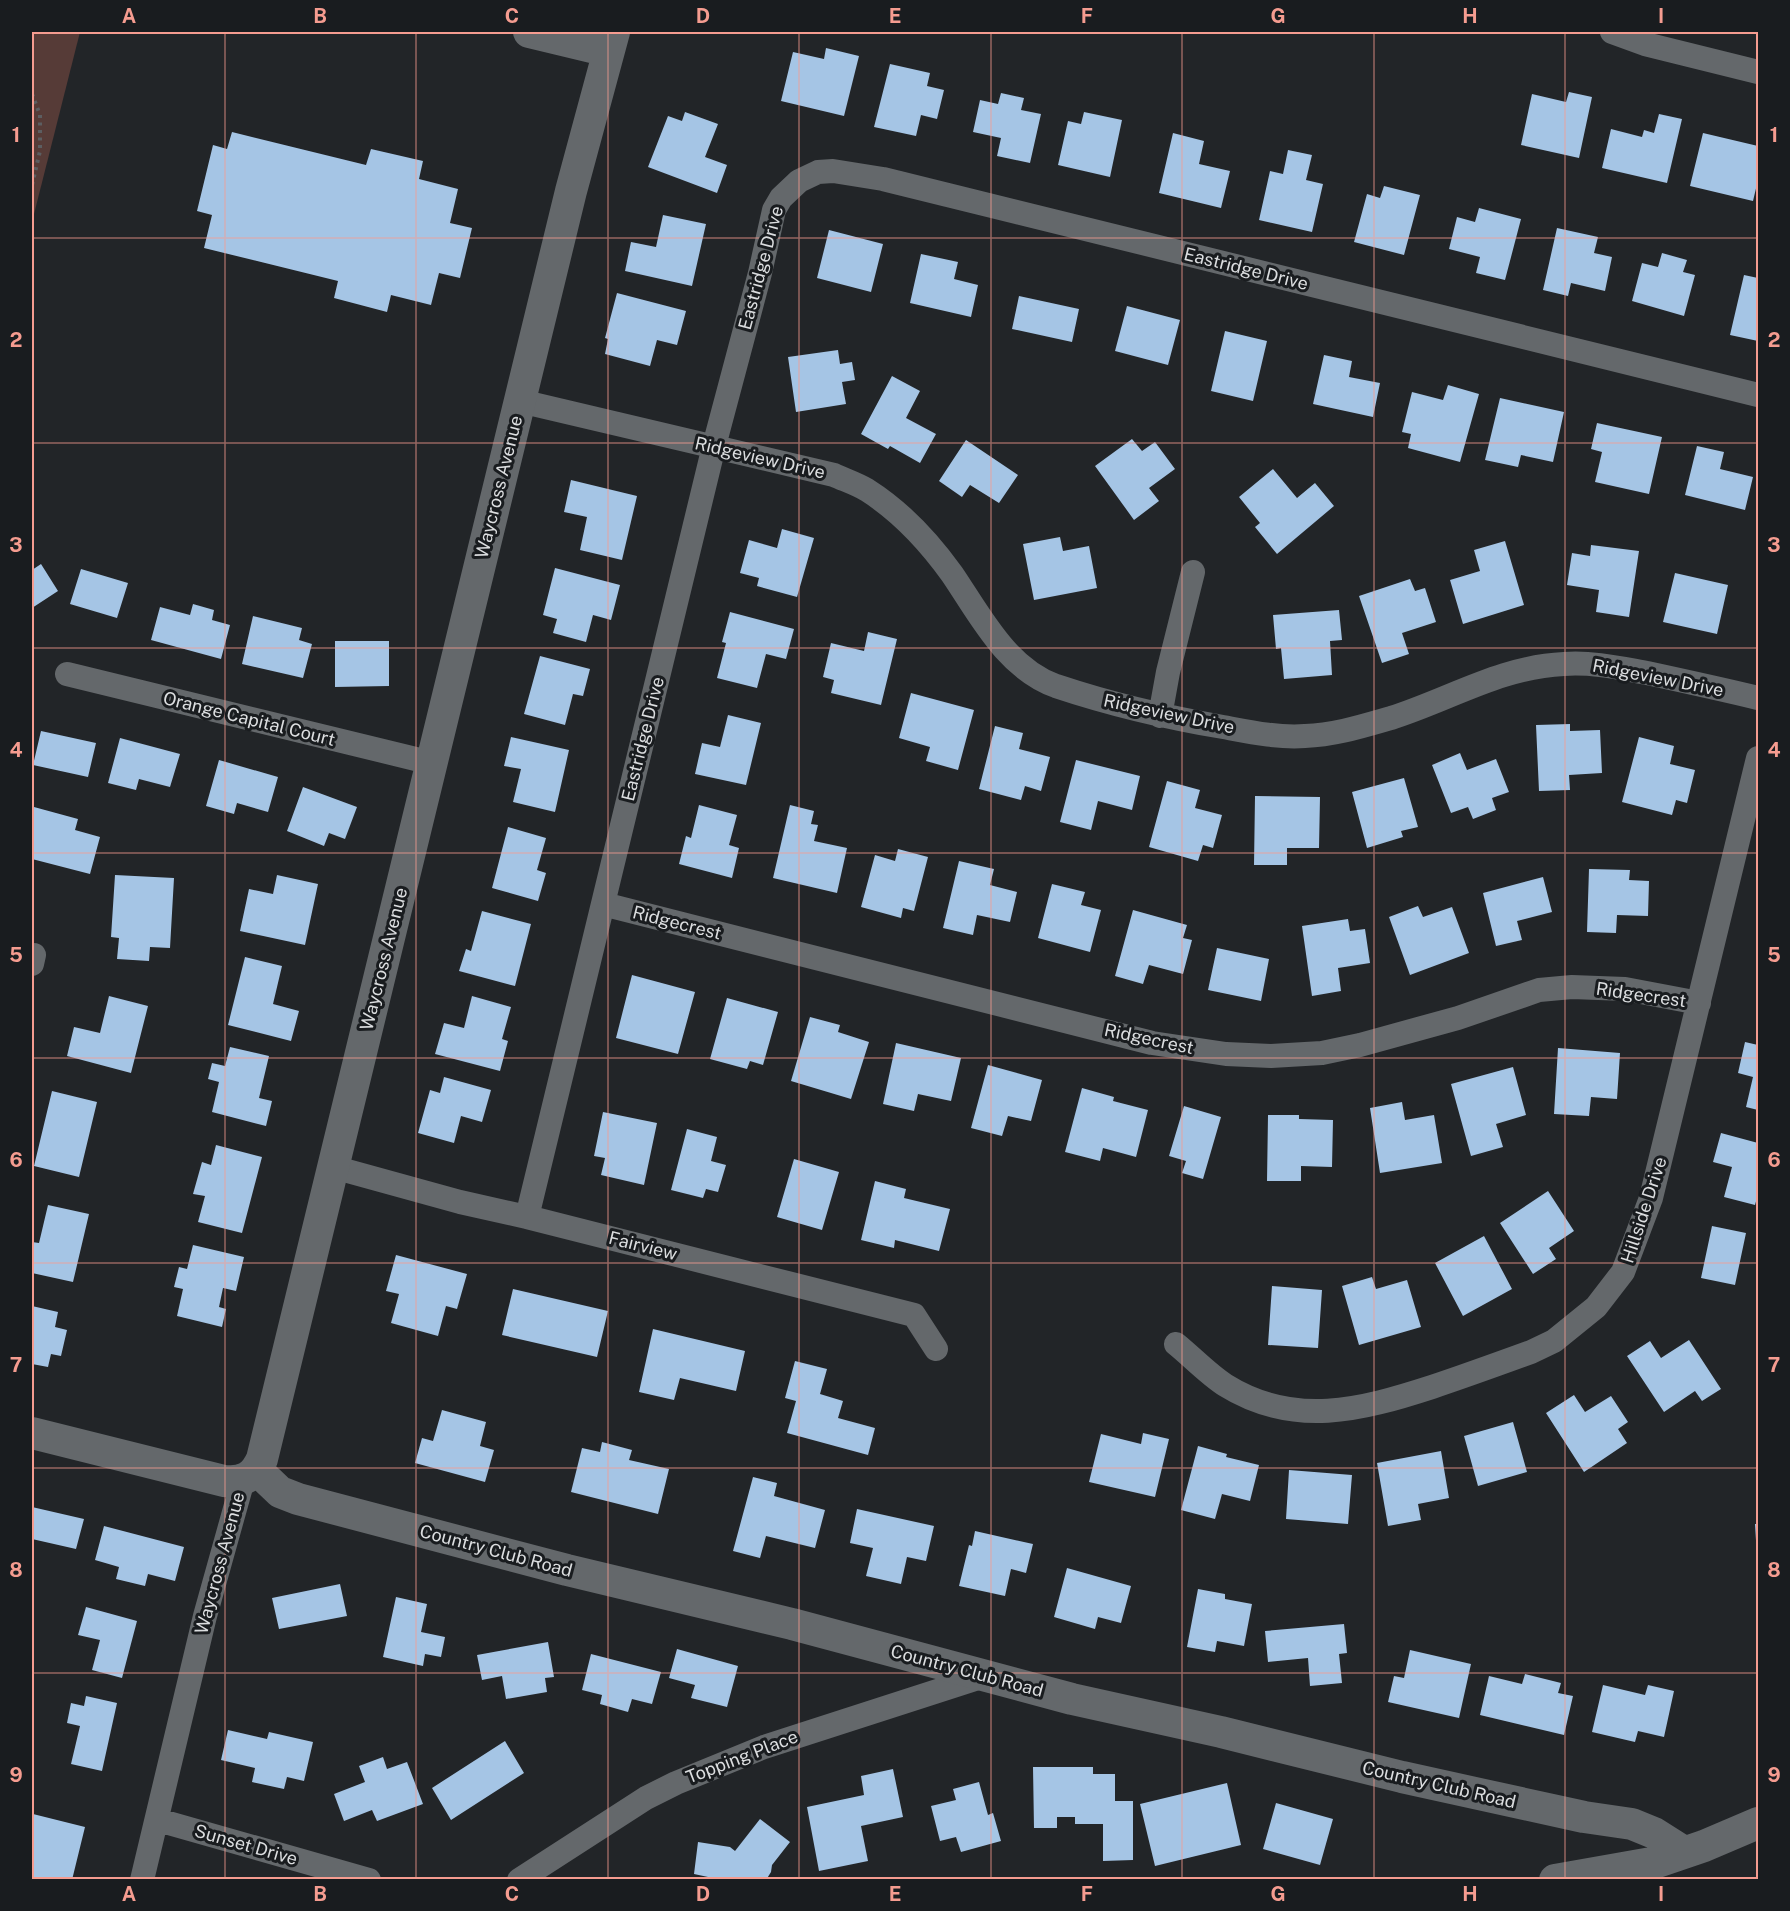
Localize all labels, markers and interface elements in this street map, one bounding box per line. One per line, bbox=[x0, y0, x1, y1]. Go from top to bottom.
text: A bbox=[122, 4, 136, 28]
text: B bbox=[313, 4, 327, 28]
text: C bbox=[505, 4, 519, 28]
text: D bbox=[696, 4, 710, 28]
text: E bbox=[889, 4, 901, 28]
text: F bbox=[1081, 4, 1093, 28]
text: G bbox=[1270, 4, 1286, 28]
text: H bbox=[1462, 4, 1478, 28]
text: I bbox=[1658, 4, 1664, 28]
text: 1 bbox=[12, 123, 20, 147]
text: 1 bbox=[1770, 123, 1778, 147]
street label: Eastridge Drive bbox=[734, 204, 787, 332]
street label: Eastridge Drive bbox=[1182, 243, 1310, 294]
text: 2 bbox=[10, 328, 22, 352]
text: 2 bbox=[1768, 328, 1780, 352]
street label: Waycross Avenue bbox=[471, 413, 526, 560]
street label: Ridgeview Drive bbox=[693, 432, 827, 483]
text: 3 bbox=[9, 533, 23, 557]
text: 3 bbox=[1767, 533, 1781, 557]
street label: Ridgeview Drive bbox=[1591, 654, 1725, 701]
street label: Eastridge Drive bbox=[617, 675, 668, 803]
street label: Orange Capital Court bbox=[161, 687, 337, 750]
street label: Ridgeview Drive bbox=[1102, 689, 1236, 738]
text: 4 bbox=[9, 738, 23, 762]
text: 4 bbox=[1767, 738, 1781, 762]
street label: Waycross Avenue bbox=[356, 885, 411, 1032]
street label: Ridgecrest bbox=[630, 901, 724, 944]
text: 5 bbox=[9, 943, 23, 967]
text: 5 bbox=[1767, 943, 1781, 967]
street label: Ridgecrest bbox=[1595, 978, 1688, 1011]
street label: Ridgecrest bbox=[1102, 1019, 1196, 1058]
text: 6 bbox=[9, 1148, 23, 1172]
text: 6 bbox=[1767, 1148, 1781, 1172]
street label: Hillside Drive bbox=[1616, 1154, 1671, 1266]
street label: Fairview bbox=[607, 1227, 680, 1264]
text: 7 bbox=[10, 1353, 22, 1377]
text: 7 bbox=[1768, 1353, 1780, 1377]
street label: Waycross Avenue bbox=[190, 1489, 249, 1636]
street label: Country Club Road bbox=[418, 1520, 575, 1581]
text: 8 bbox=[9, 1558, 23, 1582]
text: 8 bbox=[1767, 1558, 1781, 1582]
street label: Country Club Road bbox=[889, 1640, 1046, 1701]
street label: Topping Place bbox=[683, 1726, 801, 1788]
street label: Country Club Road bbox=[1360, 1757, 1518, 1812]
text: 9 bbox=[9, 1763, 23, 1787]
text: 9 bbox=[1767, 1763, 1781, 1787]
street label: Sunset Drive bbox=[192, 1820, 300, 1869]
text: A bbox=[122, 1882, 136, 1906]
text: B bbox=[313, 1882, 327, 1906]
text: C bbox=[505, 1882, 519, 1906]
text: D bbox=[696, 1882, 710, 1906]
text: E bbox=[889, 1882, 901, 1906]
text: F bbox=[1081, 1882, 1093, 1906]
text: G bbox=[1270, 1882, 1286, 1906]
text: H bbox=[1462, 1882, 1478, 1906]
text: I bbox=[1658, 1882, 1664, 1906]

